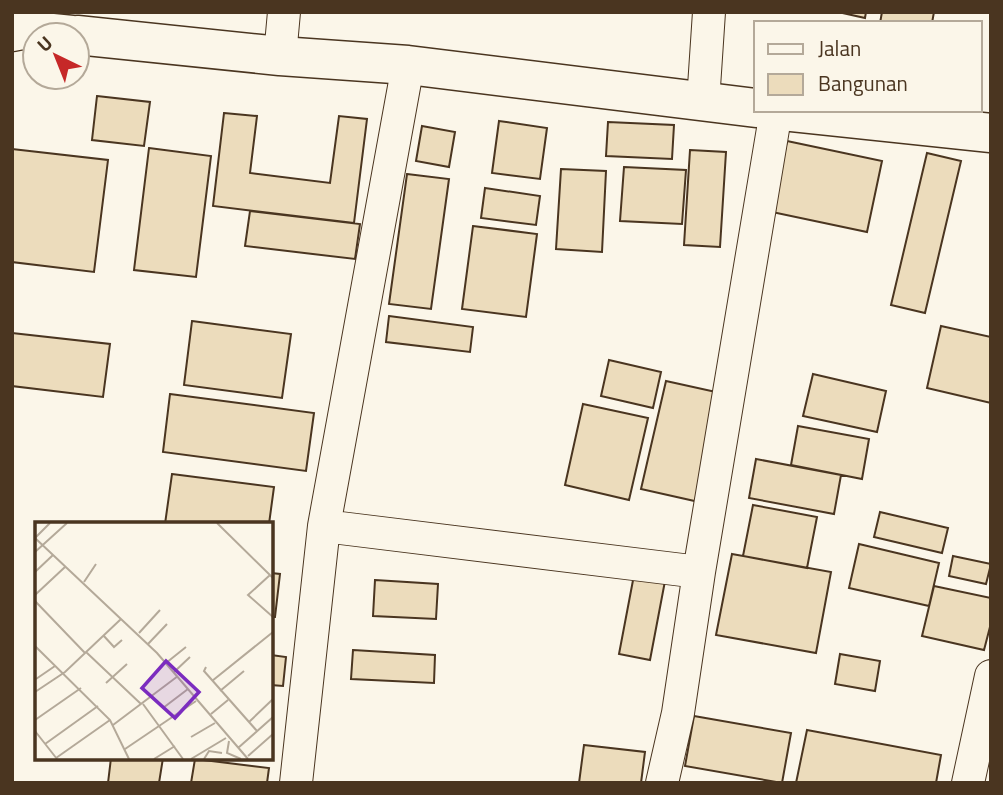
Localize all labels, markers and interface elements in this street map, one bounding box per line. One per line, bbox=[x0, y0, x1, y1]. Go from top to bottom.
north arrow bbox=[21, 21, 91, 91]
legend bbox=[754, 21, 982, 112]
text: U bbox=[30, 28, 59, 58]
text: Jalan bbox=[818, 32, 861, 64]
text: Bangunan bbox=[818, 67, 908, 99]
inset map bbox=[35, 522, 273, 760]

